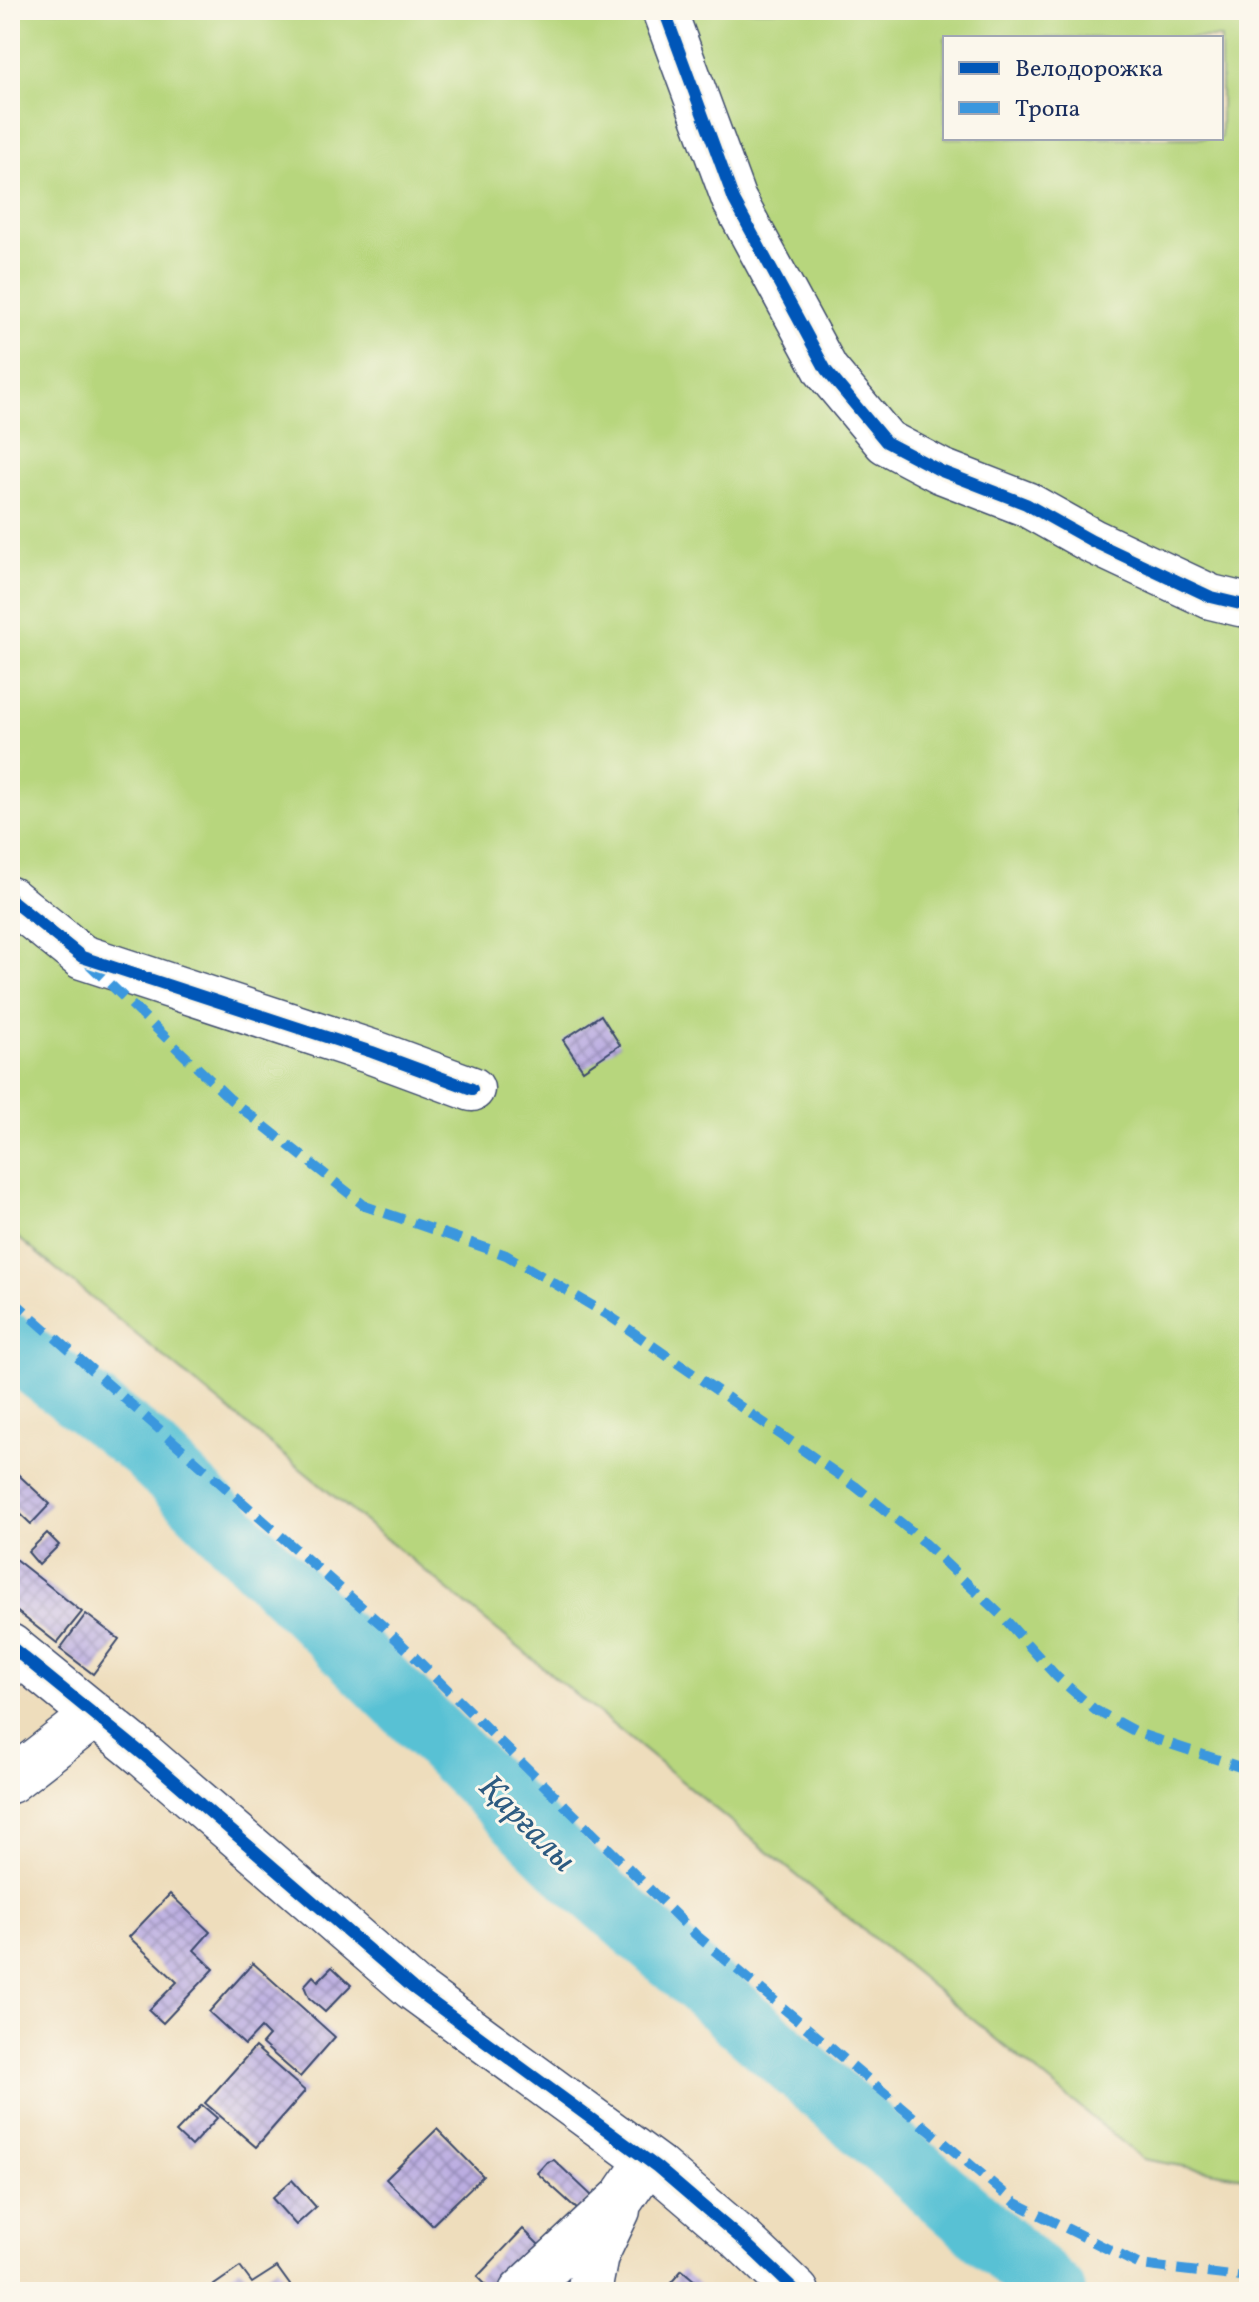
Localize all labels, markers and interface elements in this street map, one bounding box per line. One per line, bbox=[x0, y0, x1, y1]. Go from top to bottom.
legend bbox=[943, 36, 1223, 140]
text: Велодорожка bbox=[1015, 53, 1163, 87]
text: Тропа bbox=[1015, 93, 1081, 127]
water label: Қарғалы bbox=[467, 1766, 585, 1884]

